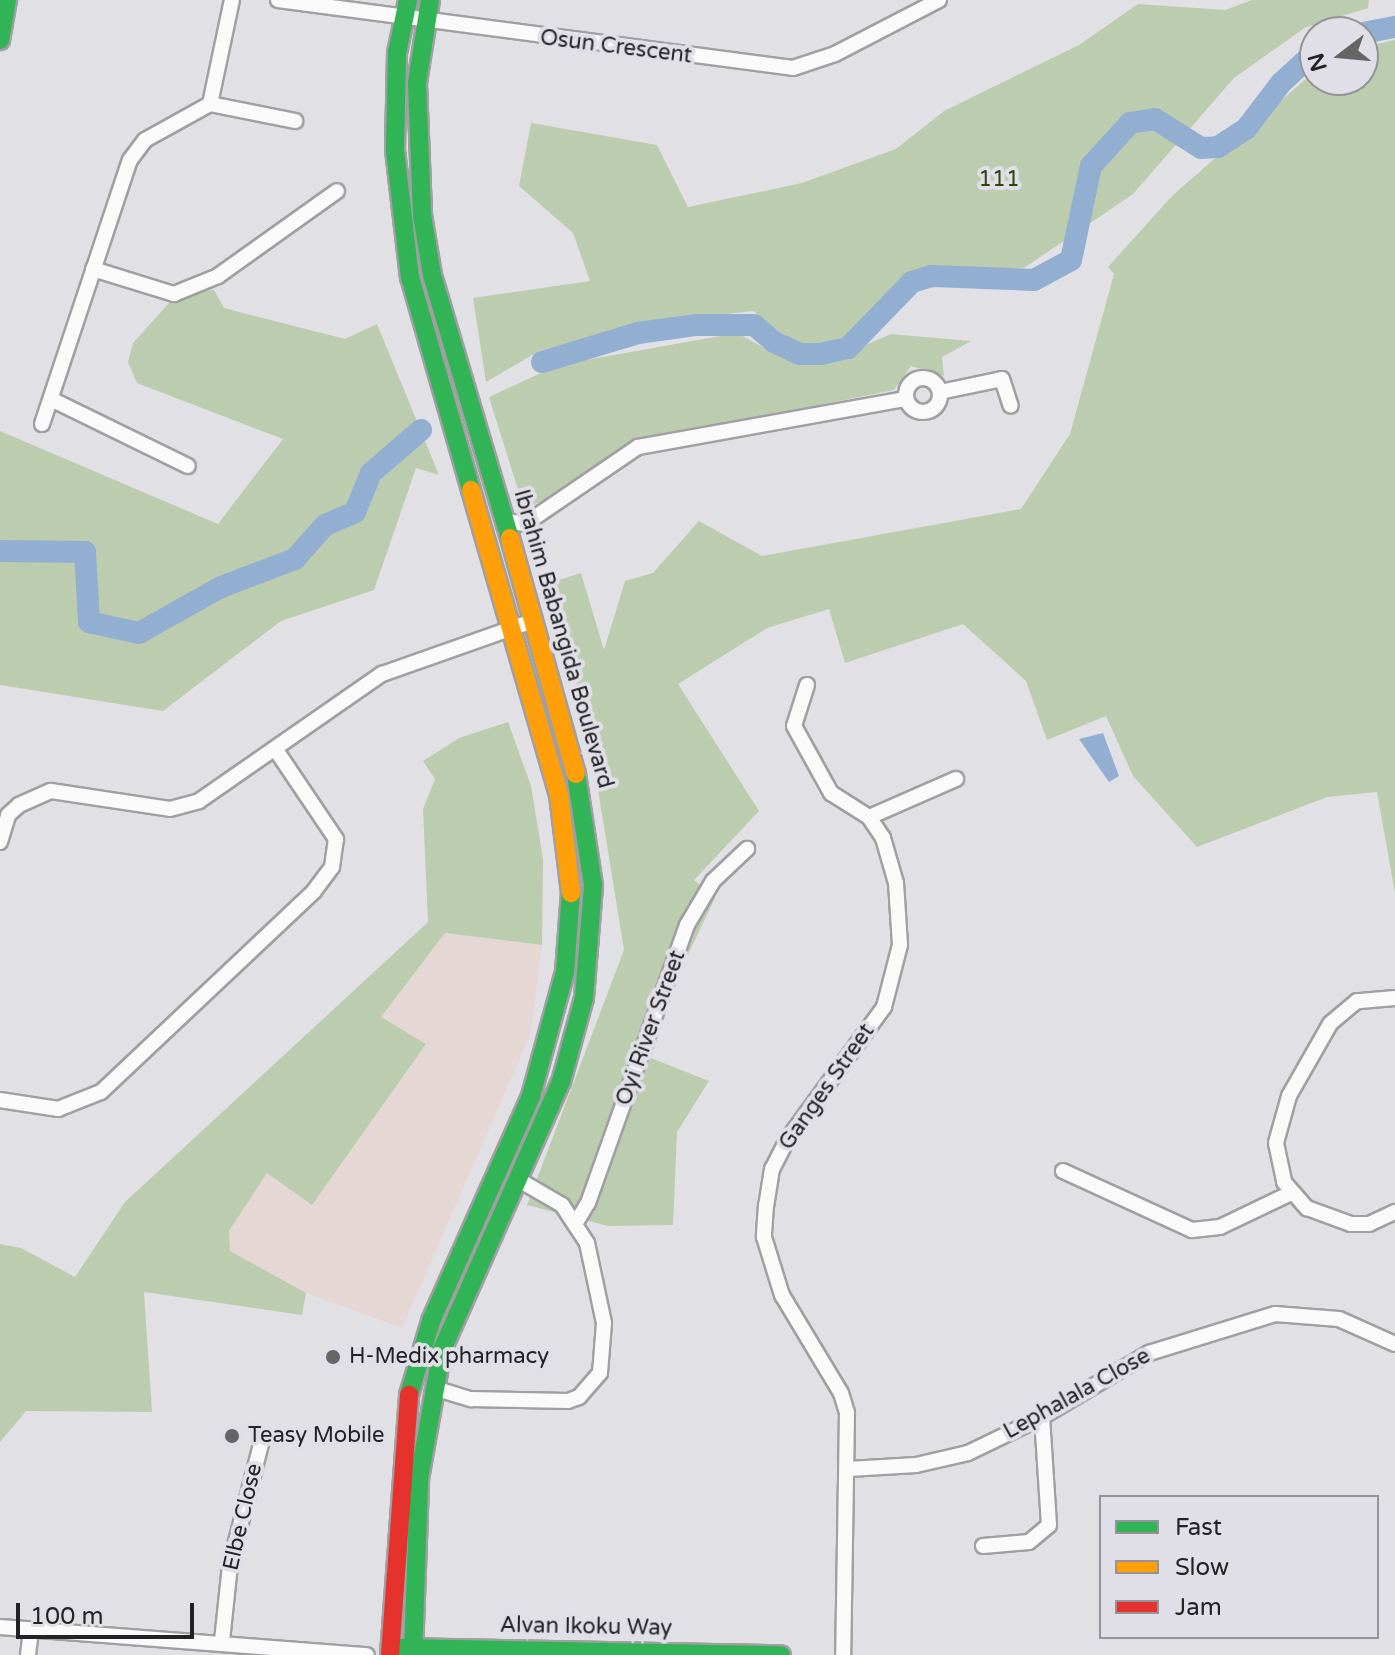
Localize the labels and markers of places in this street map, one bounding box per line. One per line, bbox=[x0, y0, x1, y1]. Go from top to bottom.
place label: H-Medix pharmacy bbox=[349, 1344, 549, 1370]
marker: H-Medix pharmacy bbox=[324, 1348, 342, 1366]
place label: Teasy Mobile bbox=[248, 1423, 384, 1449]
marker: Teasy Mobile bbox=[223, 1427, 241, 1445]

